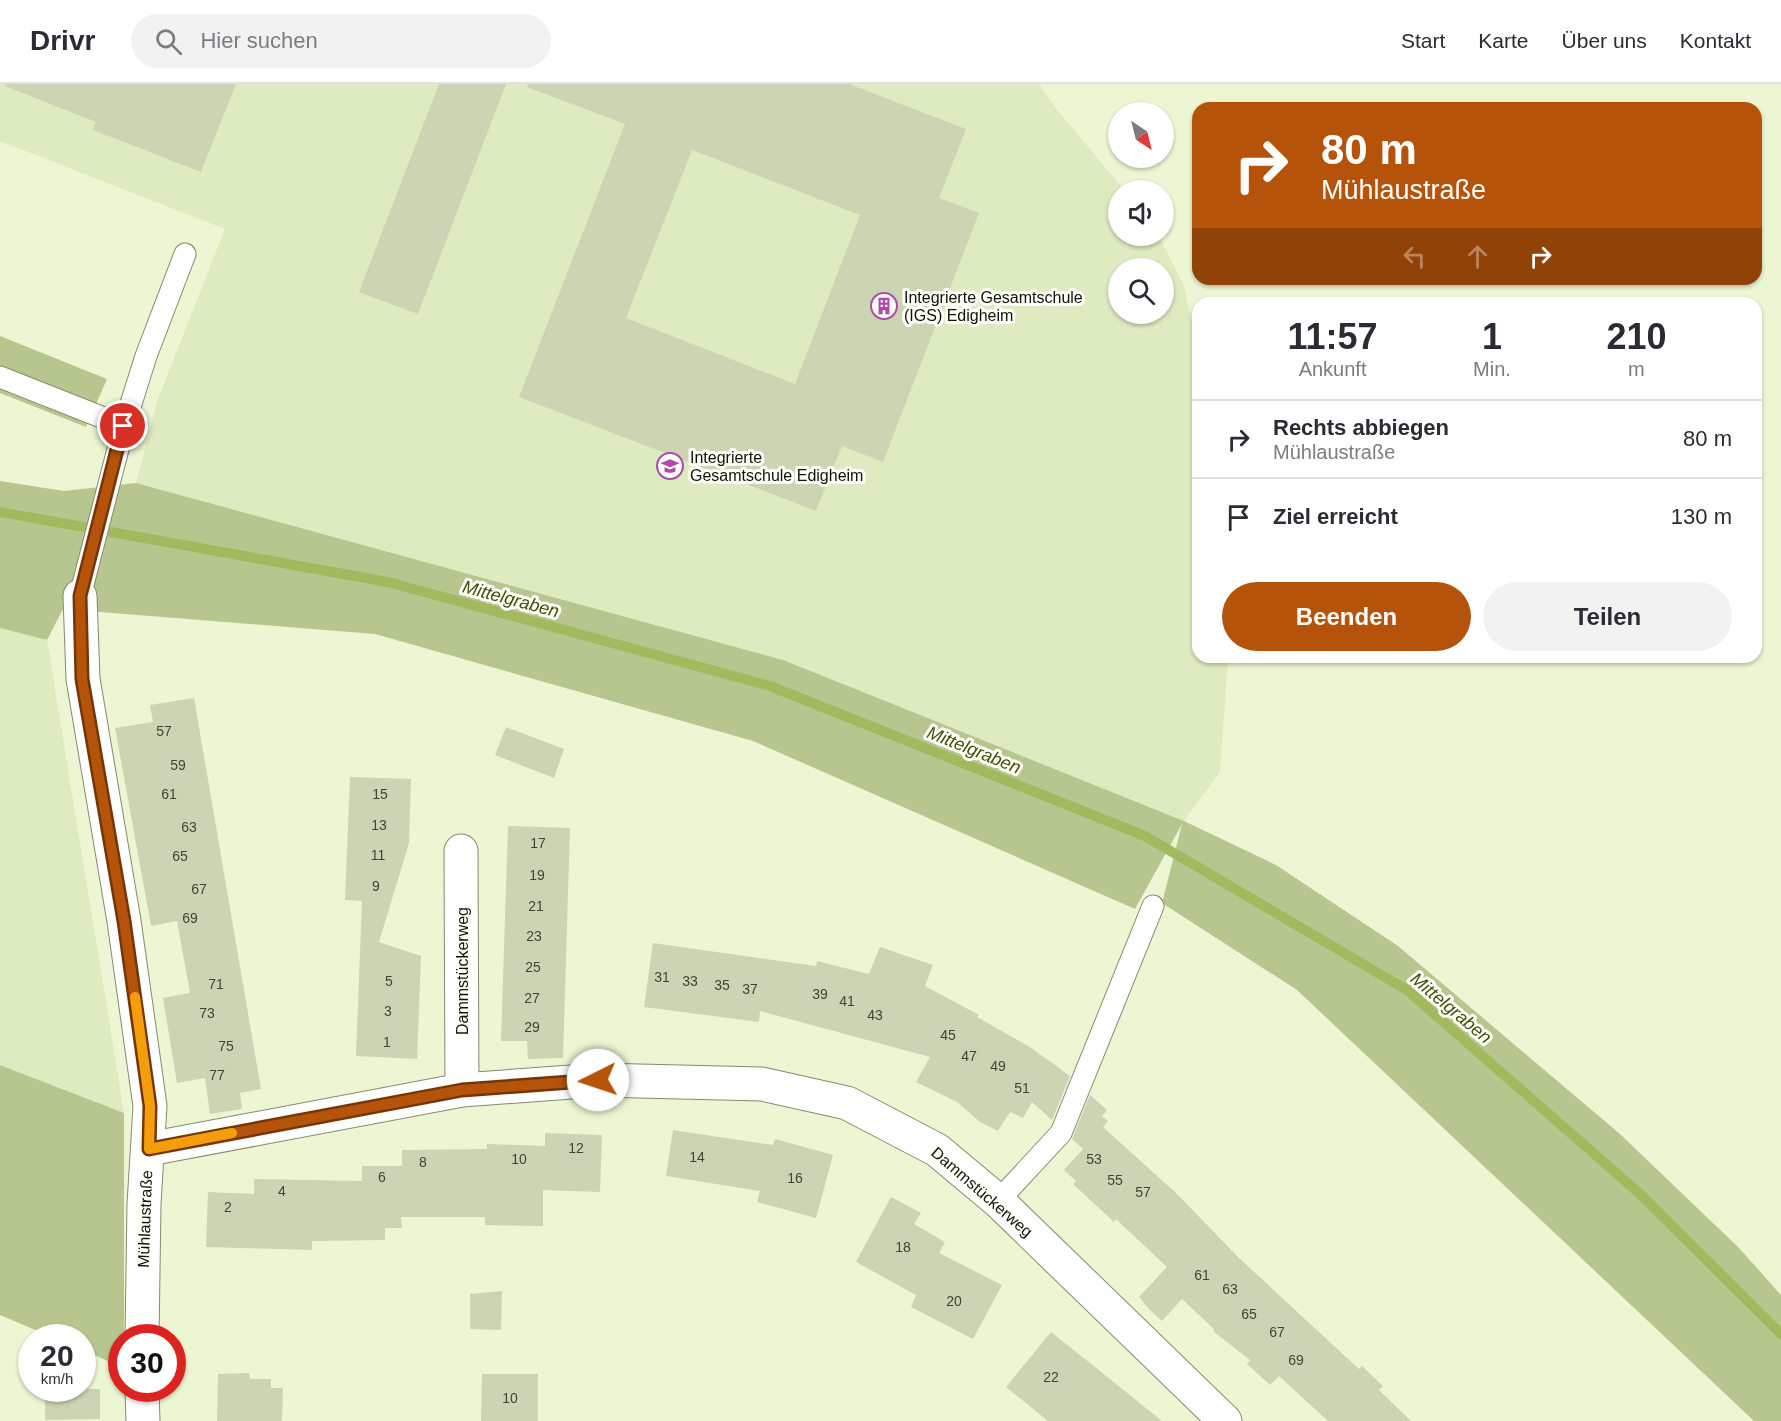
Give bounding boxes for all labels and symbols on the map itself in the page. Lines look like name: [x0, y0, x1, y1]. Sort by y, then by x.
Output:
north arrow: [1108, 102, 1174, 168]
place label: Integrierte Gesamtschule (IGS) Edigheim: [904, 289, 1083, 324]
building icon: Integrierte Gesamtschule (IGS) Edigheim: [869, 291, 899, 321]
pin: [97, 400, 148, 451]
place label: Integrierte Gesamtschule Edigheim: [690, 449, 863, 484]
school or university icon: Integrierte Gesamtschule Edigheim: [655, 451, 685, 481]
water label: Mittelgraben: [461, 577, 561, 621]
water label: Mittelgraben: [924, 722, 1024, 778]
house number: 57: [156, 723, 172, 739]
house number: 59: [170, 757, 186, 773]
house number: 61: [161, 786, 177, 802]
house number: 15: [372, 786, 388, 802]
house number: 13: [371, 817, 387, 833]
house number: 63: [181, 819, 197, 835]
house number: 17: [530, 835, 546, 851]
house number: 11: [371, 847, 385, 863]
house number: 65: [172, 848, 188, 864]
house number: 19: [529, 867, 545, 883]
house number: 9: [372, 878, 380, 894]
house number: 67: [191, 881, 207, 897]
house number: 21: [528, 898, 544, 914]
street label: Dammstückerweg: [454, 907, 471, 1035]
house number: 69: [182, 910, 198, 926]
house number: 23: [526, 928, 542, 944]
house number: 25: [525, 959, 541, 975]
house number: 31: [654, 969, 670, 985]
water label: Mittelgraben: [1407, 969, 1495, 1047]
house number: 5: [385, 973, 393, 989]
house number: 33: [682, 973, 698, 989]
house number: 71: [208, 976, 224, 992]
house number: 35: [714, 977, 730, 993]
house number: 37: [742, 981, 758, 997]
house number: 39: [812, 986, 828, 1002]
house number: 27: [524, 990, 540, 1006]
house number: 41: [839, 993, 855, 1009]
house number: 3: [384, 1003, 392, 1019]
house number: 73: [199, 1005, 215, 1021]
house number: 43: [867, 1007, 883, 1023]
house number: 29: [524, 1019, 540, 1035]
house number: 45: [940, 1027, 956, 1043]
house number: 1: [383, 1034, 391, 1050]
house number: 75: [218, 1038, 234, 1054]
position arrow: [566, 1048, 630, 1112]
house number: 47: [961, 1048, 977, 1064]
house number: 49: [990, 1058, 1006, 1074]
house number: 77: [209, 1067, 225, 1083]
house number: 51: [1014, 1080, 1030, 1096]
house number: 12: [568, 1140, 584, 1156]
street label: Dammstückerweg: [928, 1144, 1036, 1240]
house number: 14: [689, 1149, 705, 1165]
house number: 10: [511, 1151, 527, 1167]
house number: 53: [1086, 1151, 1102, 1167]
house number: 8: [419, 1154, 427, 1170]
house number: 6: [378, 1169, 386, 1185]
street label: Mühlaustraße: [135, 1170, 155, 1268]
house number: 16: [787, 1170, 803, 1186]
house number: 55: [1107, 1172, 1123, 1188]
house number: 4: [278, 1183, 286, 1199]
house number: 57: [1135, 1184, 1151, 1200]
house number: 2: [224, 1199, 232, 1215]
house number: 18: [895, 1239, 911, 1255]
house number: 61: [1194, 1267, 1210, 1283]
house number: 63: [1222, 1281, 1238, 1297]
house number: 20: [946, 1293, 962, 1309]
house number: 65: [1241, 1306, 1257, 1322]
speed limit sign: 30: [108, 1324, 186, 1402]
house number: 67: [1269, 1324, 1285, 1340]
house number: 69: [1288, 1352, 1304, 1368]
house number: 22: [1043, 1369, 1059, 1385]
house number: 10: [502, 1390, 518, 1406]

